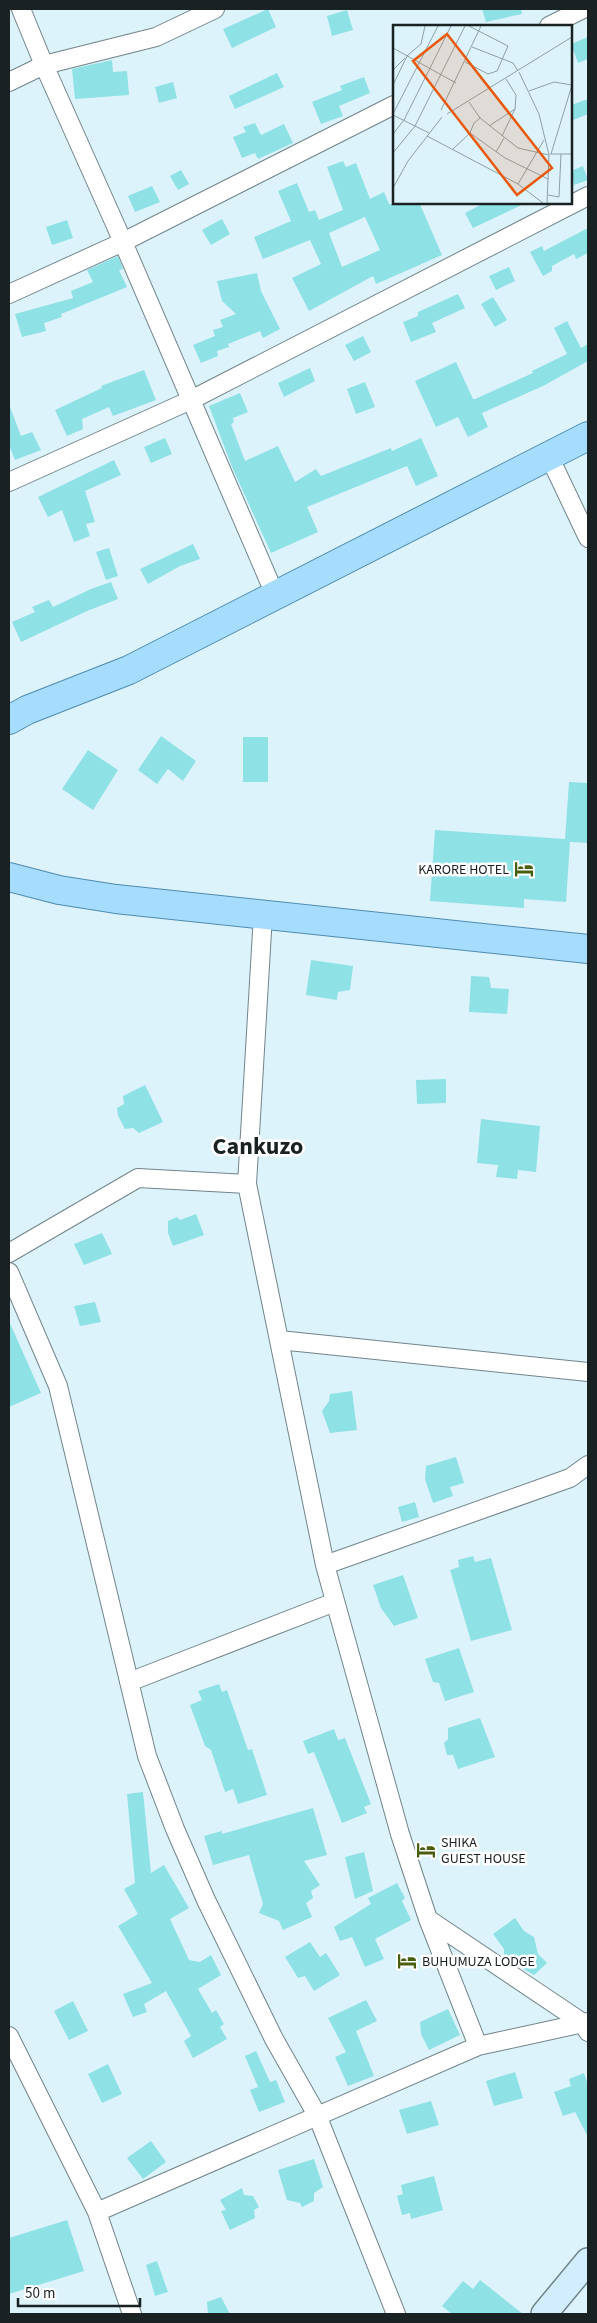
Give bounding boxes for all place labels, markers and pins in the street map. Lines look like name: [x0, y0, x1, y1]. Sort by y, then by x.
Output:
hotel icon: KARORE HOTEL: [513, 858, 535, 880]
place label: KARORE HOTEL: [418, 860, 509, 880]
place label: SHIKA GUEST HOUSE: [441, 1833, 526, 1869]
hotel icon: SHIKA GUEST HOUSE: [415, 1839, 437, 1861]
hotel icon: BUHUMUZA LODGE: [396, 1950, 418, 1972]
place label: BUHUMUZA LODGE: [422, 1952, 535, 1972]

